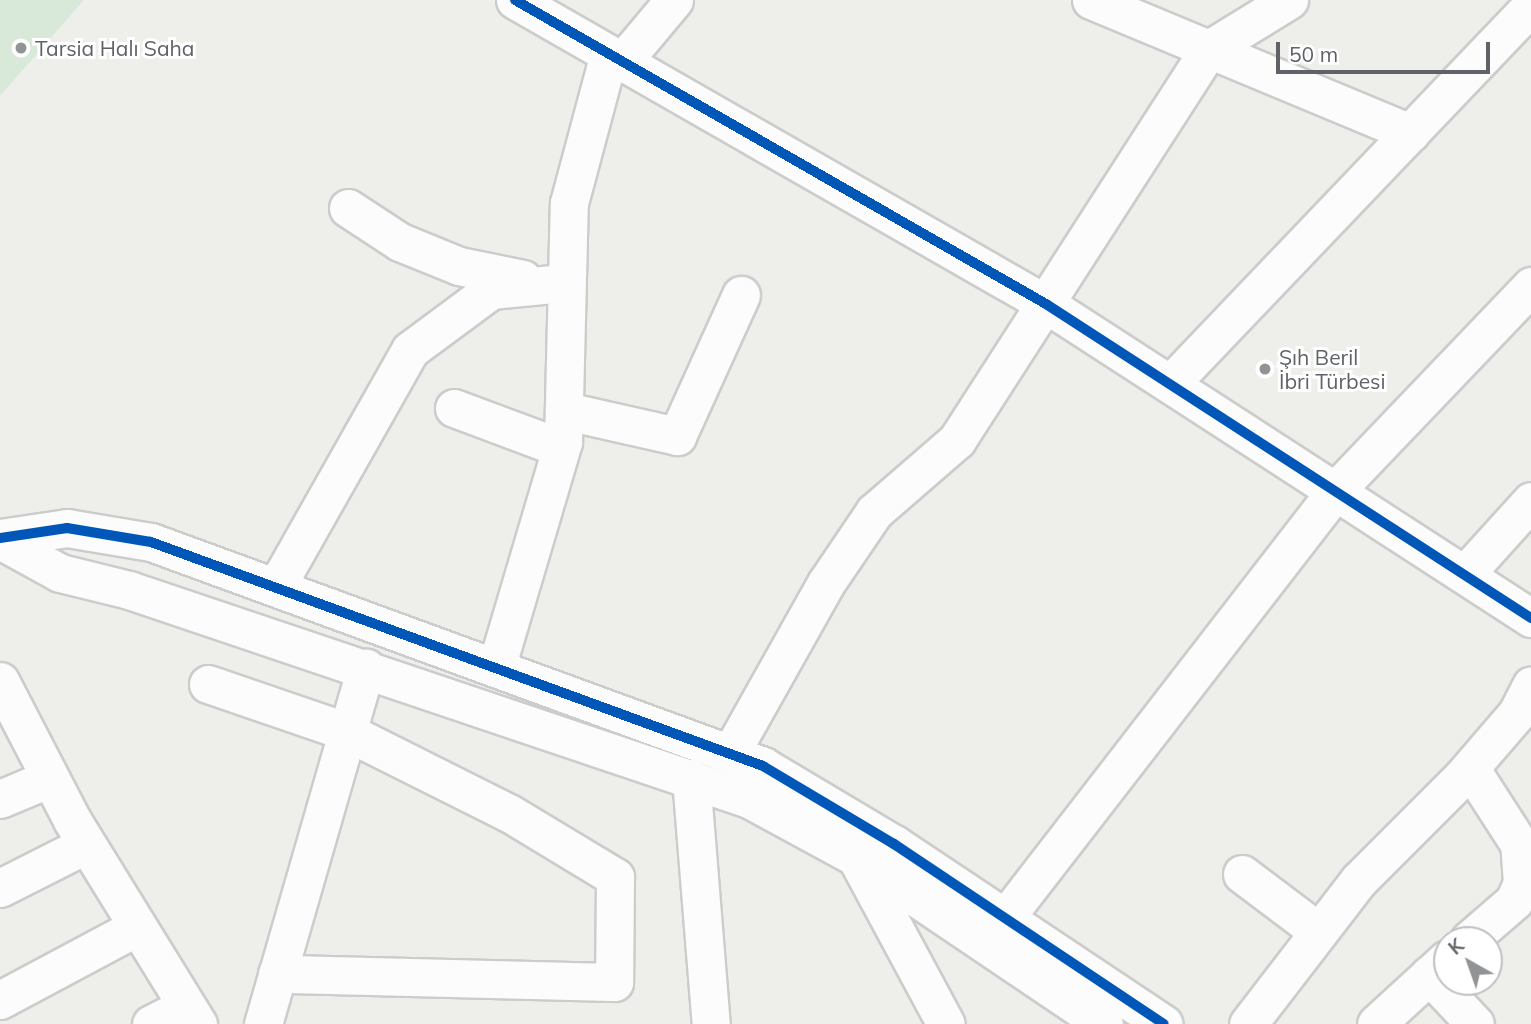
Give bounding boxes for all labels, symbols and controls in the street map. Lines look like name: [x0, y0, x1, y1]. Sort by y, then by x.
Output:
scale bar: [1279, 28, 1492, 72]
place label: Tarsia Halı Saha: [35, 35, 194, 61]
marker: Tarsia Halı Saha: [13, 40, 29, 56]
text: 50 m: [1289, 41, 1338, 67]
place label: Şıh Beril İbri Türbesi: [1279, 344, 1385, 394]
marker: Şıh Beril İbri Türbesi: [1257, 361, 1273, 377]
north arrow: [1433, 926, 1503, 996]
text: K: [1443, 933, 1468, 960]

